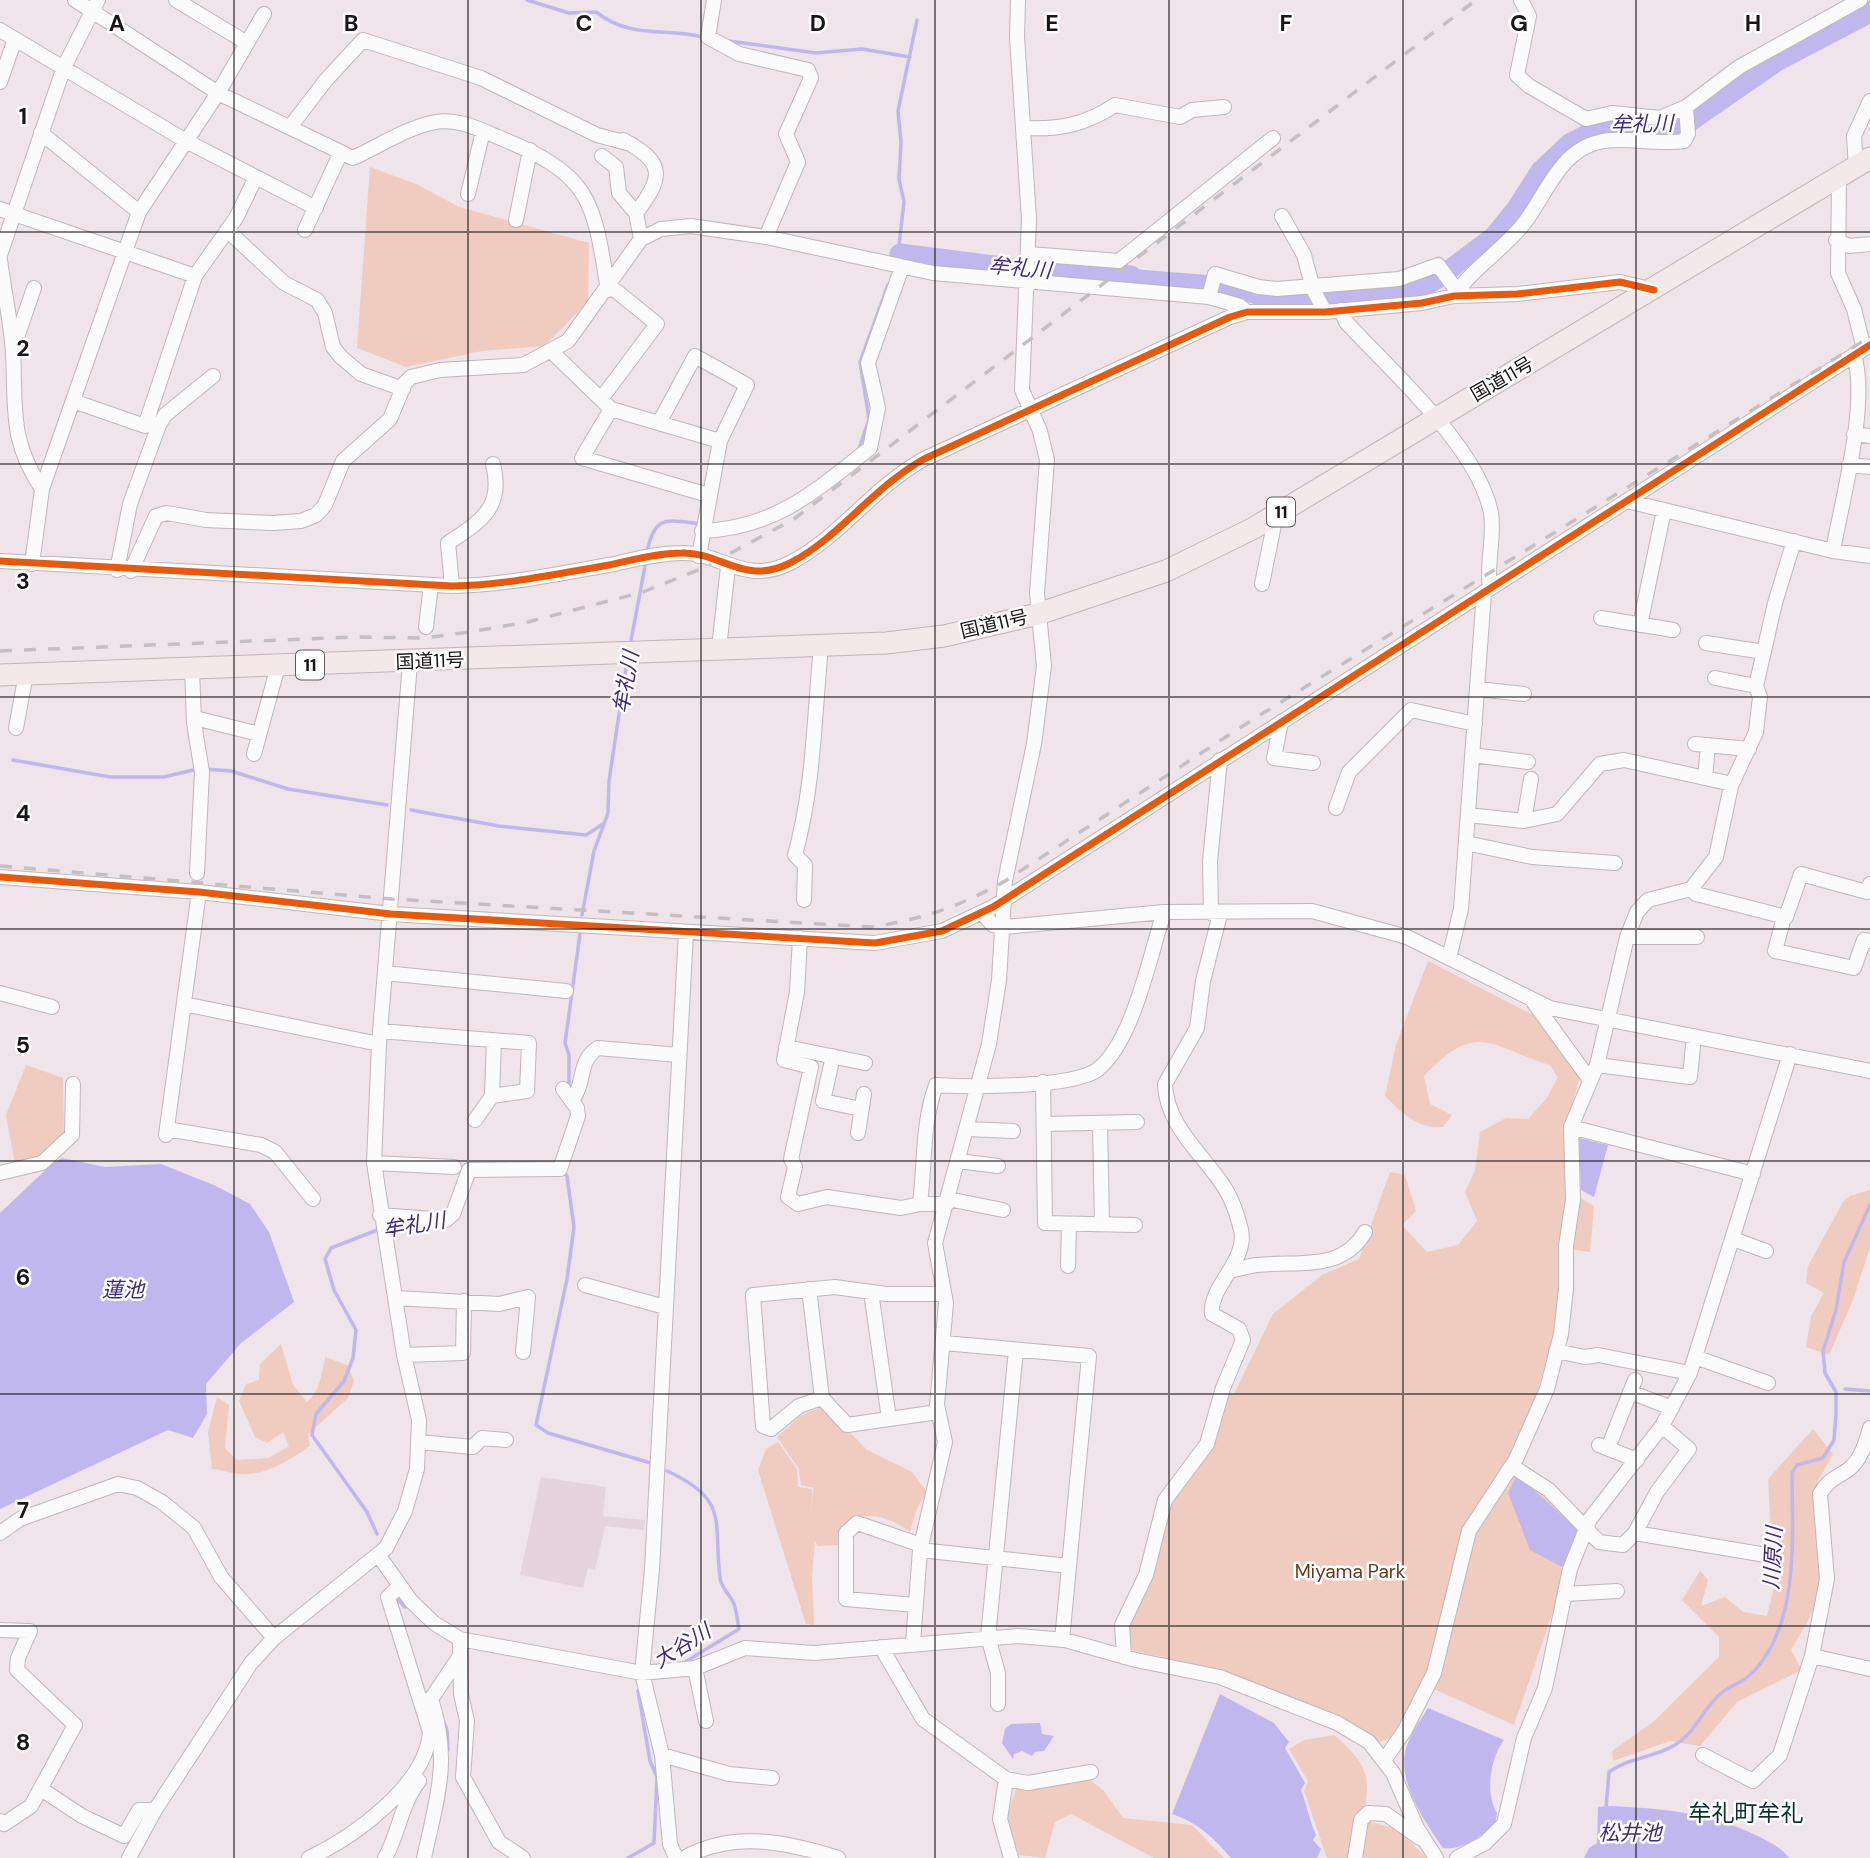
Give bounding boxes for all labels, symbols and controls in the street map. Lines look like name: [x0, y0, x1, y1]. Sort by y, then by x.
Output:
text: A: [109, 8, 125, 38]
text: B: [344, 8, 358, 38]
text: C: [576, 8, 592, 38]
text: D: [810, 8, 826, 38]
text: E: [1045, 8, 1059, 38]
text: F: [1280, 8, 1293, 38]
text: G: [1510, 8, 1528, 38]
text: H: [1745, 8, 1761, 38]
text: 1: [19, 101, 27, 131]
water label: 牟礼川: [1610, 109, 1676, 139]
water label: 牟礼川: [987, 251, 1055, 285]
text: 2: [16, 333, 30, 363]
street label: 国道11号: [1466, 351, 1538, 407]
road number: 11: [1267, 498, 1295, 526]
text: 3: [16, 566, 30, 596]
street label: 国道11号: [958, 604, 1030, 644]
street label: 国道11号: [395, 647, 465, 675]
water label: 牟礼川: [607, 647, 646, 715]
road number: 11: [296, 650, 324, 680]
text: 4: [16, 798, 31, 828]
text: 5: [16, 1030, 30, 1060]
water label: 牟礼川: [381, 1206, 449, 1244]
text: 6: [16, 1262, 30, 1292]
water label: 蓮池: [102, 1276, 146, 1304]
text: 7: [17, 1495, 29, 1525]
water label: 川原川: [1757, 1524, 1789, 1590]
park label: Miyama Park: [1295, 1559, 1406, 1584]
water label: 大谷川: [648, 1616, 718, 1675]
text: 8: [16, 1727, 30, 1757]
district label: 牟礼町牟礼: [1689, 1798, 1804, 1828]
water label: 松井池: [1599, 1819, 1663, 1847]

